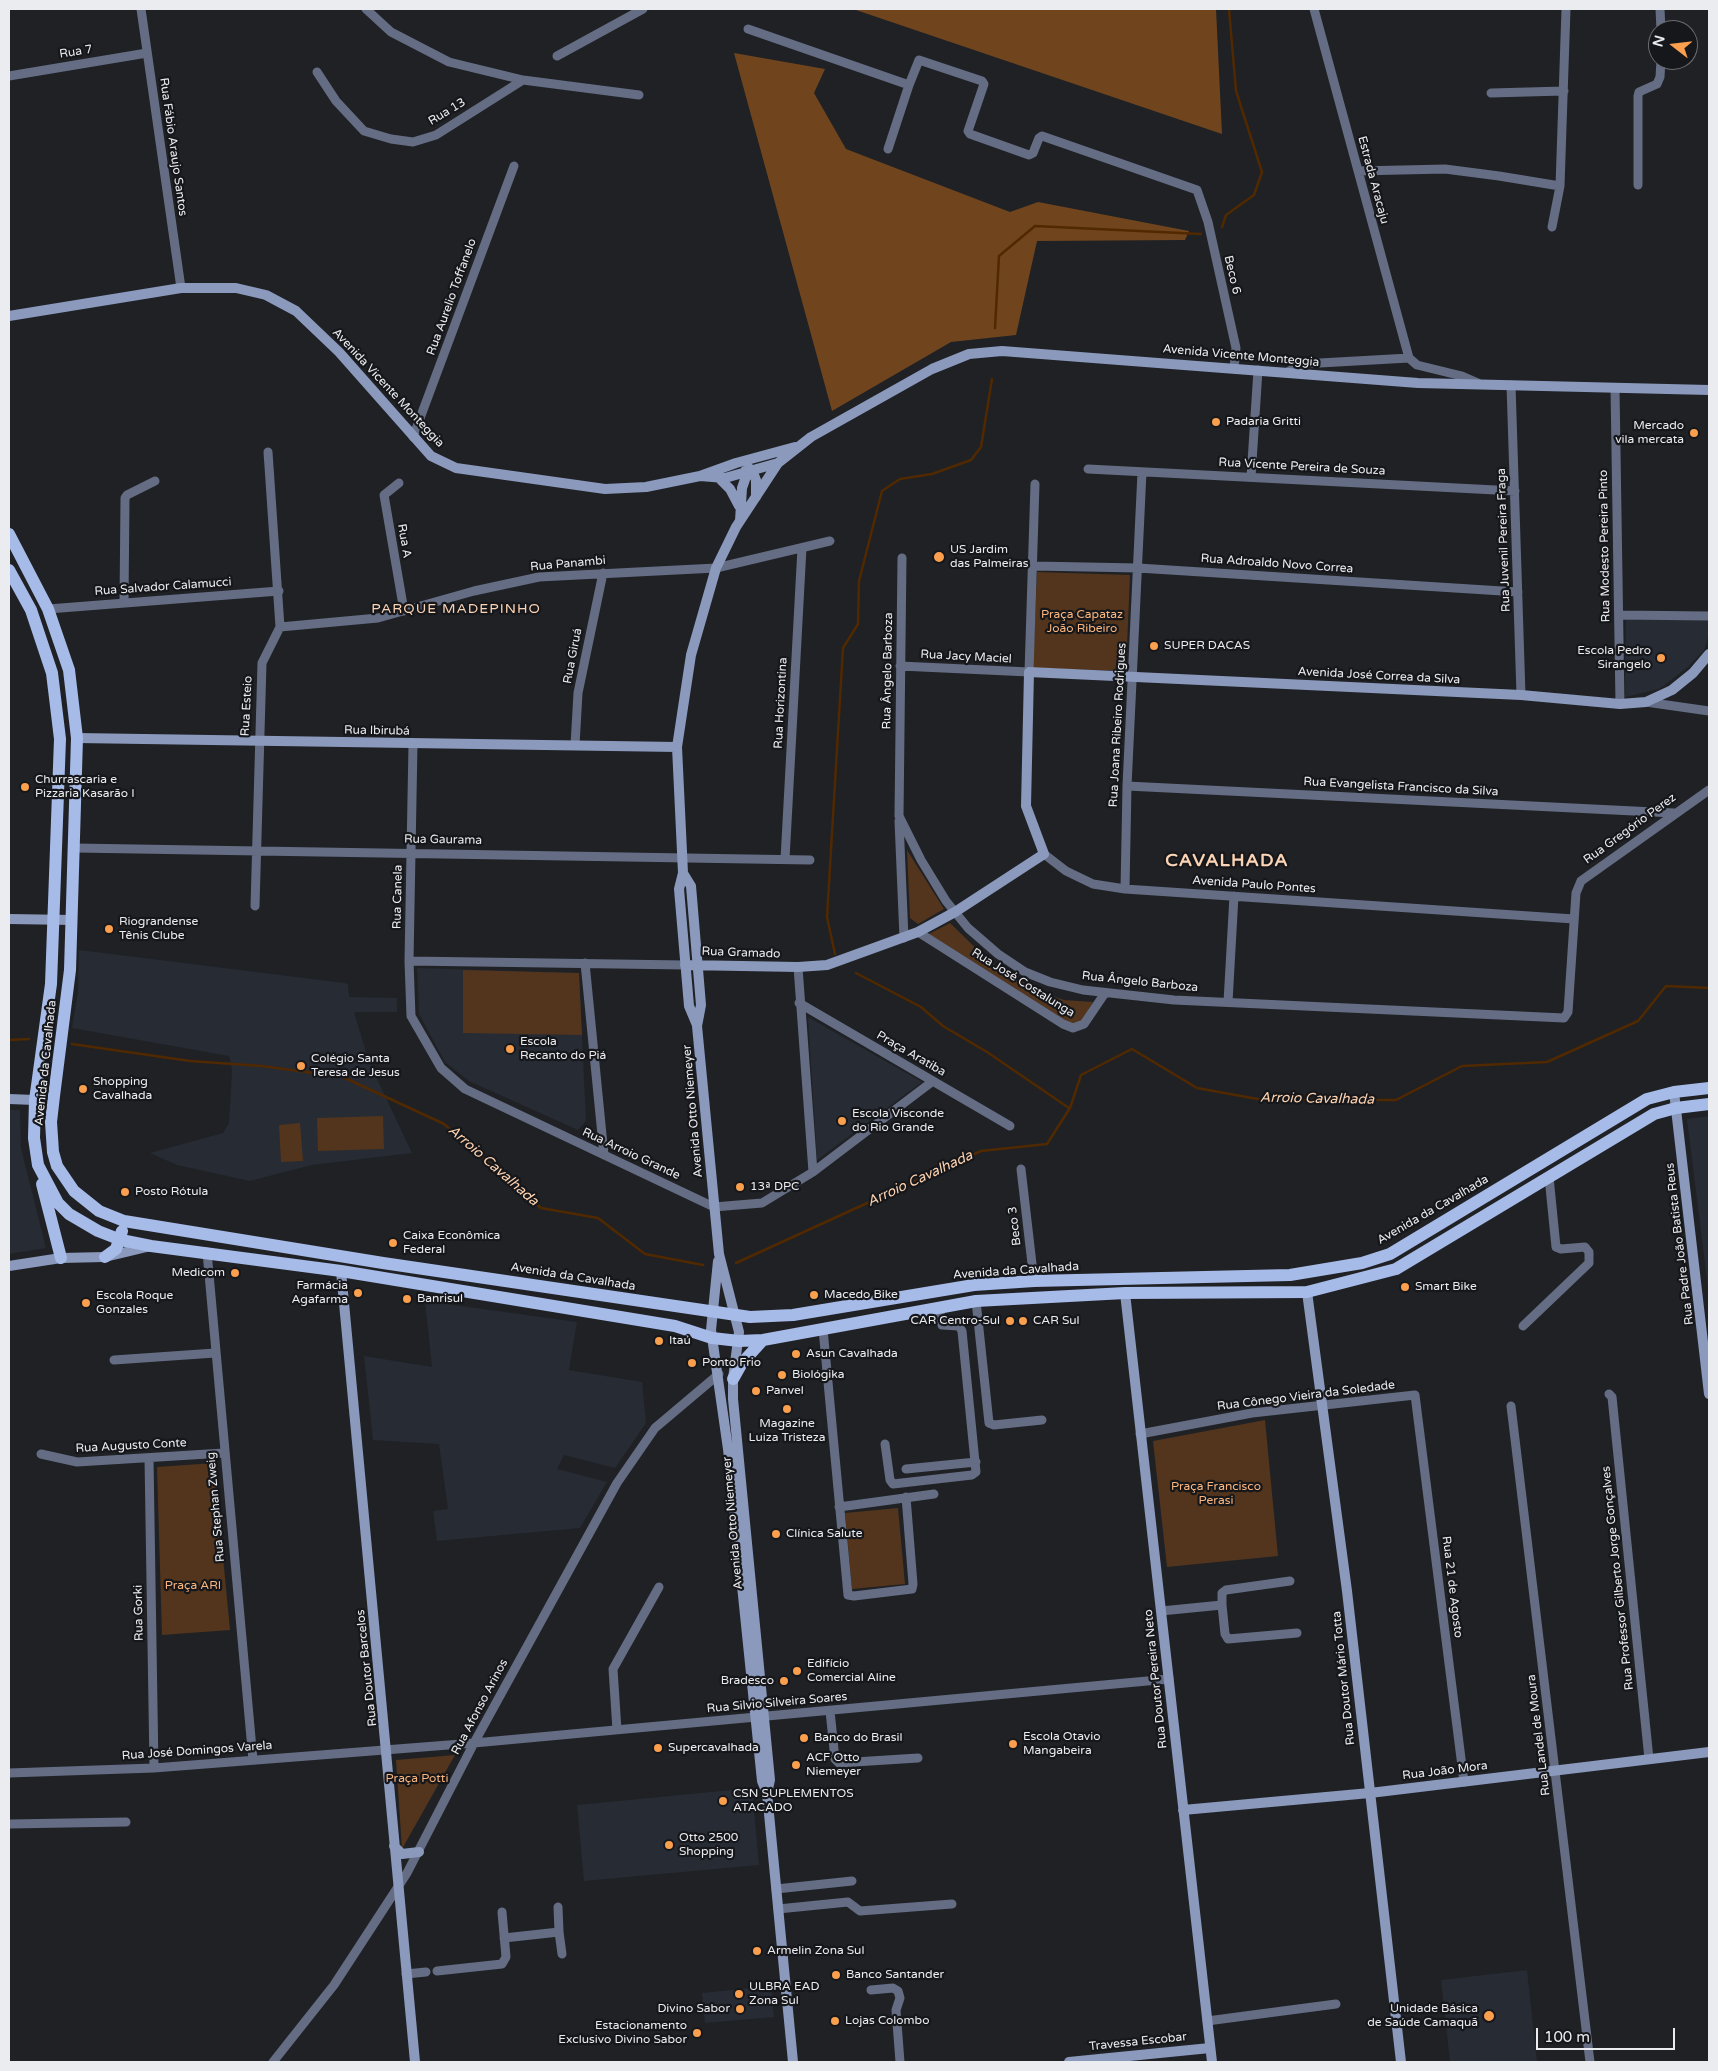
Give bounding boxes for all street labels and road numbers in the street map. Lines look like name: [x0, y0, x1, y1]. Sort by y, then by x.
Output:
street label: Rua 7: [58, 42, 94, 62]
street label: Rua Fábio Araujo Santos: [156, 77, 190, 217]
street label: Rua 13: [426, 95, 468, 129]
street label: Estrada Aracaju: [1354, 134, 1392, 226]
street label: Rua Aurelio Toffanelo: [424, 237, 480, 357]
street label: Beco 6: [1221, 254, 1243, 296]
street label: Avenida Vicente Monteggia: [329, 326, 447, 450]
street label: Avenida Vicente Monteggia: [1162, 342, 1320, 370]
street label: Rua Vicente Pereira de Souza: [1218, 455, 1386, 479]
street label: Rua Juvenil Pereira Fraga: [1494, 468, 1514, 612]
street label: Rua Modesto Pereira Pinto: [1596, 470, 1614, 622]
street label: Rua A: [394, 523, 414, 559]
street label: Rua Adroaldo Novo Correa: [1200, 551, 1354, 577]
street label: Rua Panambi: [530, 554, 606, 574]
street label: Rua Salvador Calamucci: [94, 575, 232, 599]
street label: Rua Ângelo Barboza: [880, 612, 896, 730]
street label: Rua Giruá: [561, 627, 585, 685]
street label: Rua Joana Ribeiro Rodrigues: [1107, 642, 1129, 808]
street label: Rua Jacy Maciel: [920, 647, 1012, 667]
street label: Rua Horizontina: [771, 657, 791, 749]
street label: Avenida José Correa da Silva: [1297, 665, 1461, 687]
street label: Rua Esteio: [238, 675, 256, 737]
street label: Rua Ibirubá: [344, 723, 410, 739]
street label: Rua Evangelista Francisco da Silva: [1303, 775, 1499, 799]
street label: Rua Gregório Perez: [1581, 791, 1679, 867]
street label: Rua Gaurama: [404, 832, 482, 848]
street label: Rua Canela: [390, 865, 406, 929]
street label: Avenida Paulo Pontes: [1192, 873, 1316, 897]
street label: Rua Gramado: [701, 944, 781, 962]
street label: Rua José Costalunga: [969, 945, 1077, 1021]
street label: Rua Ângelo Barboza: [1081, 969, 1199, 995]
street label: Avenida da Cavalhada: [32, 1000, 60, 1126]
street label: Praça Aratiba: [874, 1028, 948, 1080]
street label: Avenida Otto Niemeyer: [680, 1044, 706, 1178]
street label: Rua Arroio Grande: [580, 1125, 682, 1183]
street label: Rua Padre João Batista Reus: [1663, 1162, 1697, 1326]
street label: Avenida da Cavalhada: [1375, 1172, 1491, 1248]
street label: Beco 3: [1005, 1206, 1025, 1246]
street label: Avenida da Cavalhada: [953, 1259, 1079, 1283]
street label: Avenida da Cavalhada: [510, 1260, 636, 1294]
street label: Rua Cônego Vieira da Soledade: [1216, 1378, 1396, 1414]
street label: Rua Augusto Conte: [75, 1436, 187, 1456]
street label: Rua Stephan Zweig: [204, 1451, 228, 1563]
street label: Avenida Otto Niemeyer: [720, 1456, 746, 1590]
street label: Rua Professor Gilberto Jorge Gonçalves: [1599, 1465, 1637, 1691]
street label: Rua 21 de Agosto: [1439, 1535, 1465, 1639]
street label: Rua Gorki: [131, 1585, 147, 1641]
street label: Rua Doutor Barcelos: [354, 1609, 380, 1727]
street label: Rua Doutor Pereira Neto: [1142, 1609, 1170, 1749]
street label: Rua Doutor Mário Totta: [1330, 1610, 1358, 1746]
street label: Rua Afonso Arinos: [449, 1657, 511, 1757]
street label: Rua Landel de Moura: [1524, 1674, 1554, 1796]
street label: Rua Silvio Silveira Soares: [706, 1690, 848, 1716]
street label: Rua José Domingos Varela: [121, 1739, 273, 1763]
street label: Rua João Mora: [1402, 1759, 1488, 1783]
street label: Travessa Escobar: [1088, 2030, 1188, 2054]

